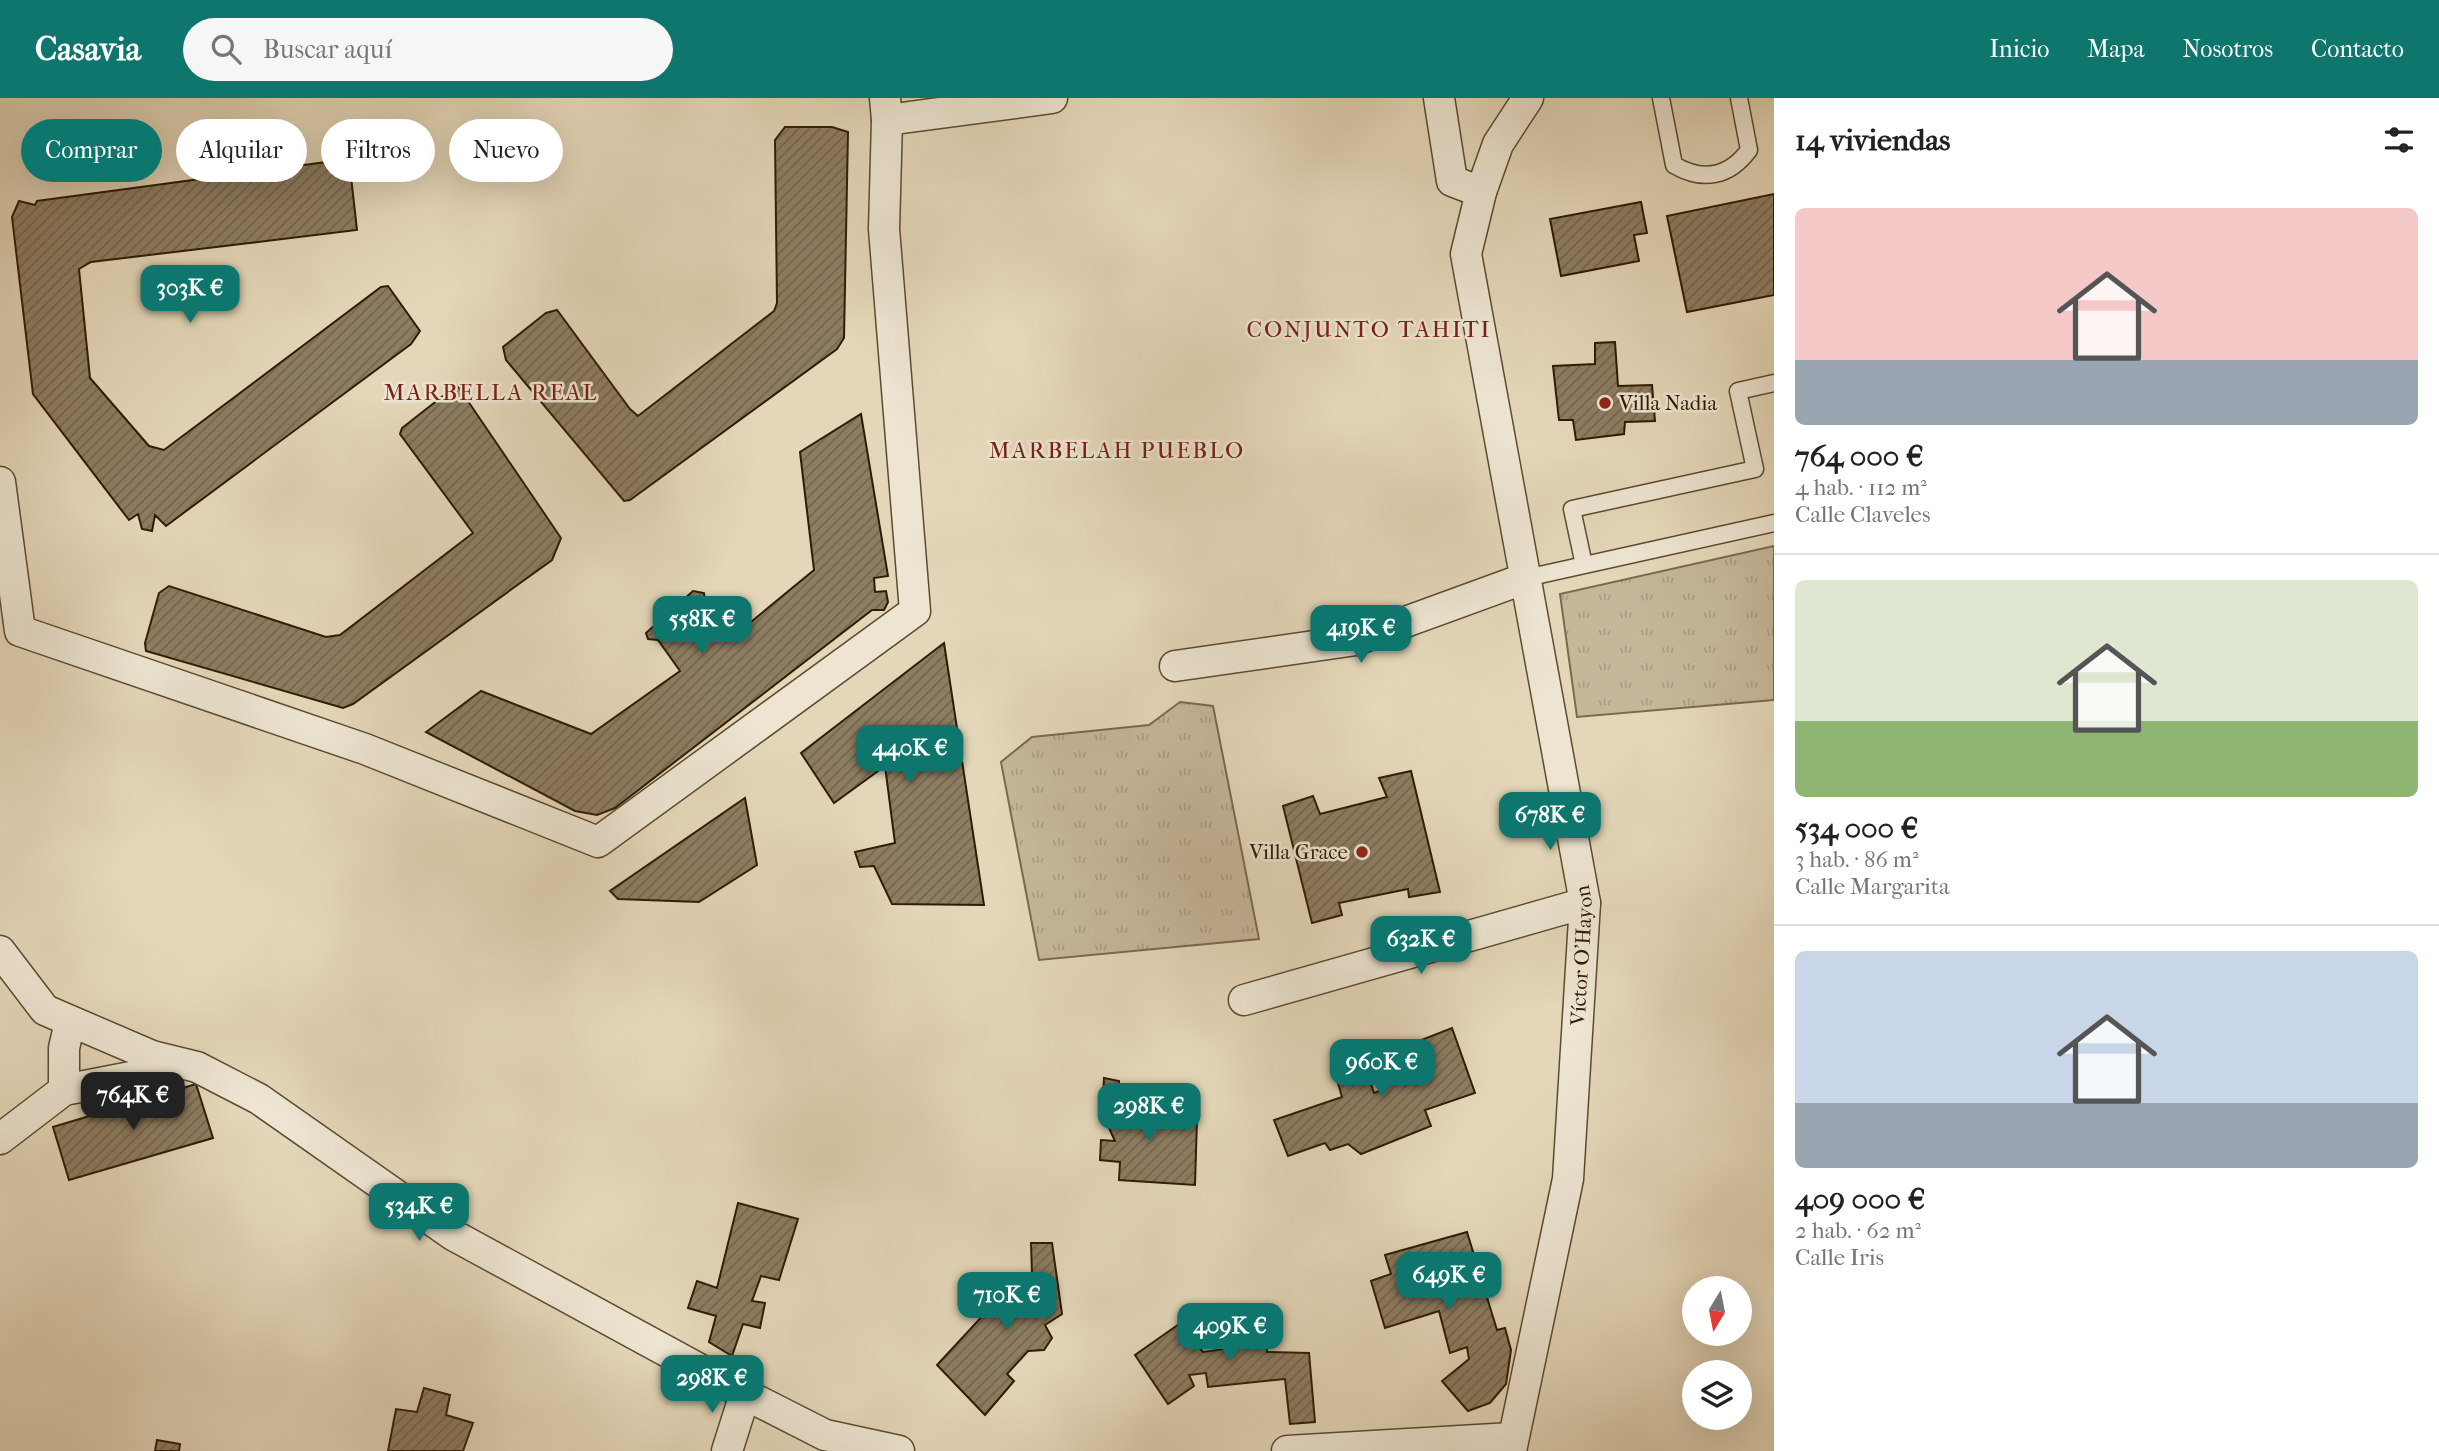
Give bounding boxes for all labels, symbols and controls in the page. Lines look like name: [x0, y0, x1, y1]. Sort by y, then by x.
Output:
search box: [183, 18, 673, 81]
text: Casavia: [35, 30, 141, 69]
icon: search: [207, 30, 245, 68]
text: Buscar aquí: [263, 34, 392, 65]
text: Inicio: [1989, 35, 2049, 63]
text: Mapa: [2087, 35, 2145, 63]
text: Nosotros: [2183, 35, 2273, 63]
text: Contacto: [2311, 35, 2404, 63]
chip: Comprar: [21, 119, 162, 182]
chip: Alquilar: [176, 119, 307, 182]
chip: Filtros: [321, 119, 435, 182]
chip: Nuevo: [449, 119, 563, 182]
icon: filters: [2380, 121, 2418, 159]
text: 14 viviendas: [1795, 123, 1950, 158]
icon: home: [2044, 253, 2170, 379]
pin: 303K €: [133, 266, 247, 325]
text: 303K €: [157, 274, 223, 301]
district label: CONJUNTO TAHITI: [1247, 316, 1492, 343]
district label: MARBELLA REAL: [384, 379, 598, 406]
place label: Villa Nadia: [1618, 391, 1717, 415]
marker: Villa Nadia: [1597, 395, 1613, 411]
district label: MARBELAH PUEBLO: [989, 437, 1245, 464]
text: 764 000 €: [1795, 439, 1924, 474]
text: 4 hab. · 112 m²: [1795, 474, 1927, 501]
text: Calle Claveles: [1795, 501, 1930, 528]
pin: 558K €: [645, 596, 759, 656]
text: 558K €: [669, 605, 735, 632]
pin: 419K €: [1304, 606, 1418, 665]
text: 419K €: [1326, 614, 1396, 641]
icon: home: [2044, 625, 2170, 751]
pin: 440K €: [853, 726, 967, 785]
text: 440K €: [872, 734, 948, 761]
pin: 678K €: [1493, 792, 1607, 852]
text: 678K €: [1515, 801, 1585, 828]
text: 534 000 €: [1795, 811, 1918, 846]
place label: Villa Grace: [1248, 840, 1348, 864]
marker: Villa Grace: [1354, 844, 1370, 860]
text: 3 hab. · 86 m²: [1795, 846, 1918, 873]
text: Calle Margarita: [1795, 873, 1950, 900]
street label: Víctor O'Hayon: [1565, 883, 1598, 1027]
pin: 632K €: [1364, 916, 1478, 976]
text: 632K €: [1386, 925, 1456, 952]
icon: home: [2044, 996, 2170, 1122]
pin: 960K €: [1325, 1040, 1439, 1099]
text: 960K €: [1346, 1048, 1418, 1075]
pin: 764K €: [76, 1072, 190, 1132]
text: 764K €: [97, 1081, 169, 1108]
pin: 298K €: [1092, 1084, 1206, 1143]
text: 298K €: [1114, 1092, 1184, 1119]
text: 409 000 €: [1795, 1182, 1925, 1217]
pin: 534K €: [362, 1184, 476, 1243]
text: 534K €: [385, 1192, 453, 1219]
text: 2 hab. · 62 m²: [1795, 1217, 1921, 1244]
text: Calle Iris: [1795, 1244, 1884, 1271]
pin: 649K €: [1392, 1252, 1506, 1312]
text: 649K €: [1412, 1261, 1486, 1288]
pin: 710K €: [950, 1272, 1064, 1332]
north arrow: [1682, 1276, 1752, 1346]
map controls: [1682, 1276, 1752, 1430]
text: 710K €: [973, 1281, 1041, 1308]
pin: 409K €: [1173, 1304, 1287, 1363]
text: 409K €: [1193, 1312, 1267, 1339]
pin: 298K €: [655, 1356, 769, 1415]
button: layers: [1682, 1360, 1752, 1430]
text: 298K €: [677, 1364, 747, 1391]

